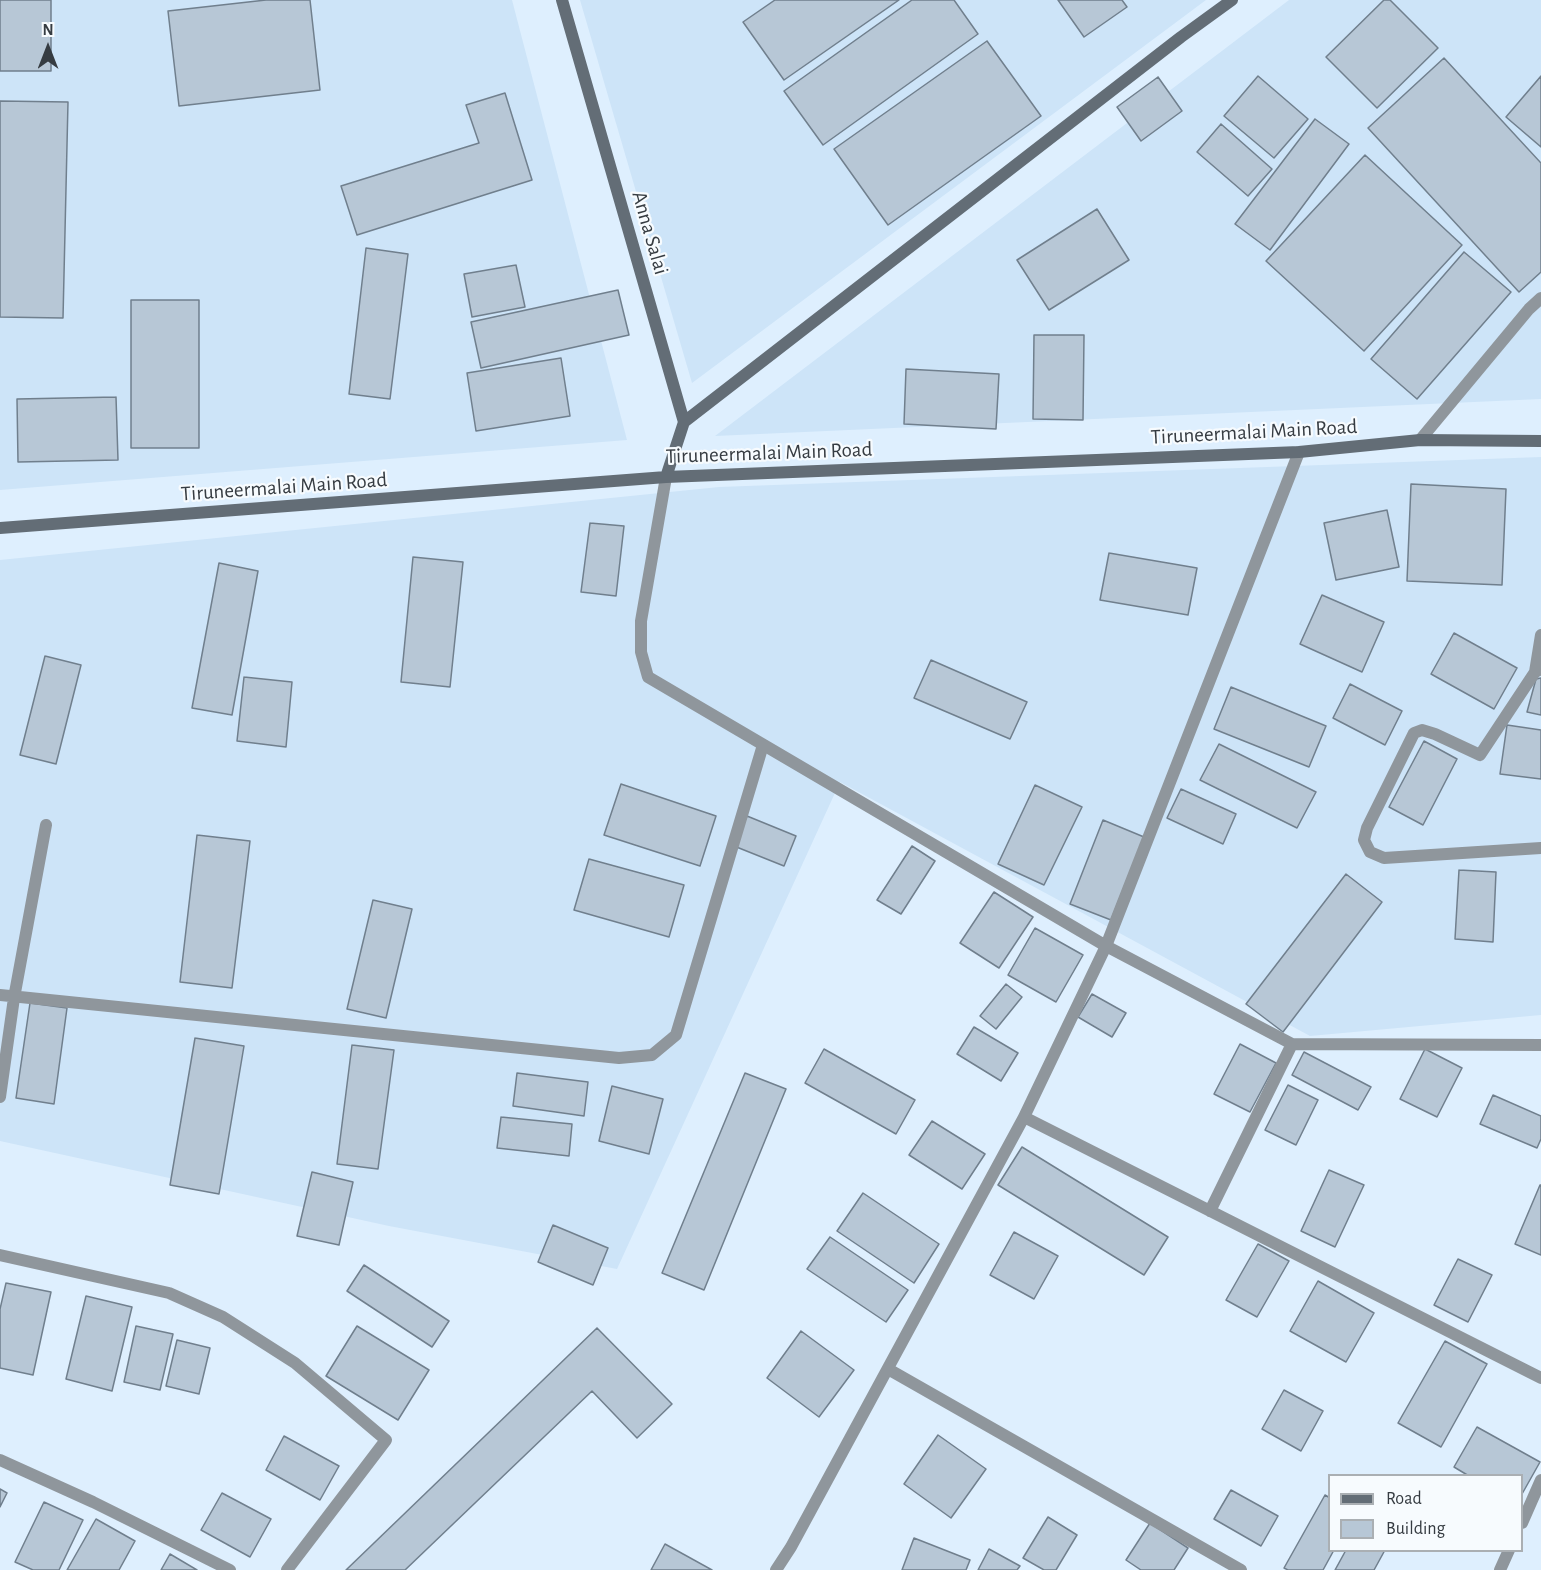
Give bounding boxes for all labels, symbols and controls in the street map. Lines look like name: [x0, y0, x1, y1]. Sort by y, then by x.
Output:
north arrow: [18, 18, 78, 78]
text: N: [42, 22, 54, 38]
street label: Anna Salai: [626, 188, 674, 278]
street label: Tiruneermalai Main Road: [1150, 414, 1358, 450]
street label: Tiruneermalai Main Road: [665, 437, 873, 469]
street label: Tiruneermalai Main Road: [180, 467, 388, 507]
legend: [1328, 1474, 1523, 1552]
text: Road: [1386, 1490, 1422, 1508]
text: Building: [1386, 1520, 1445, 1538]

